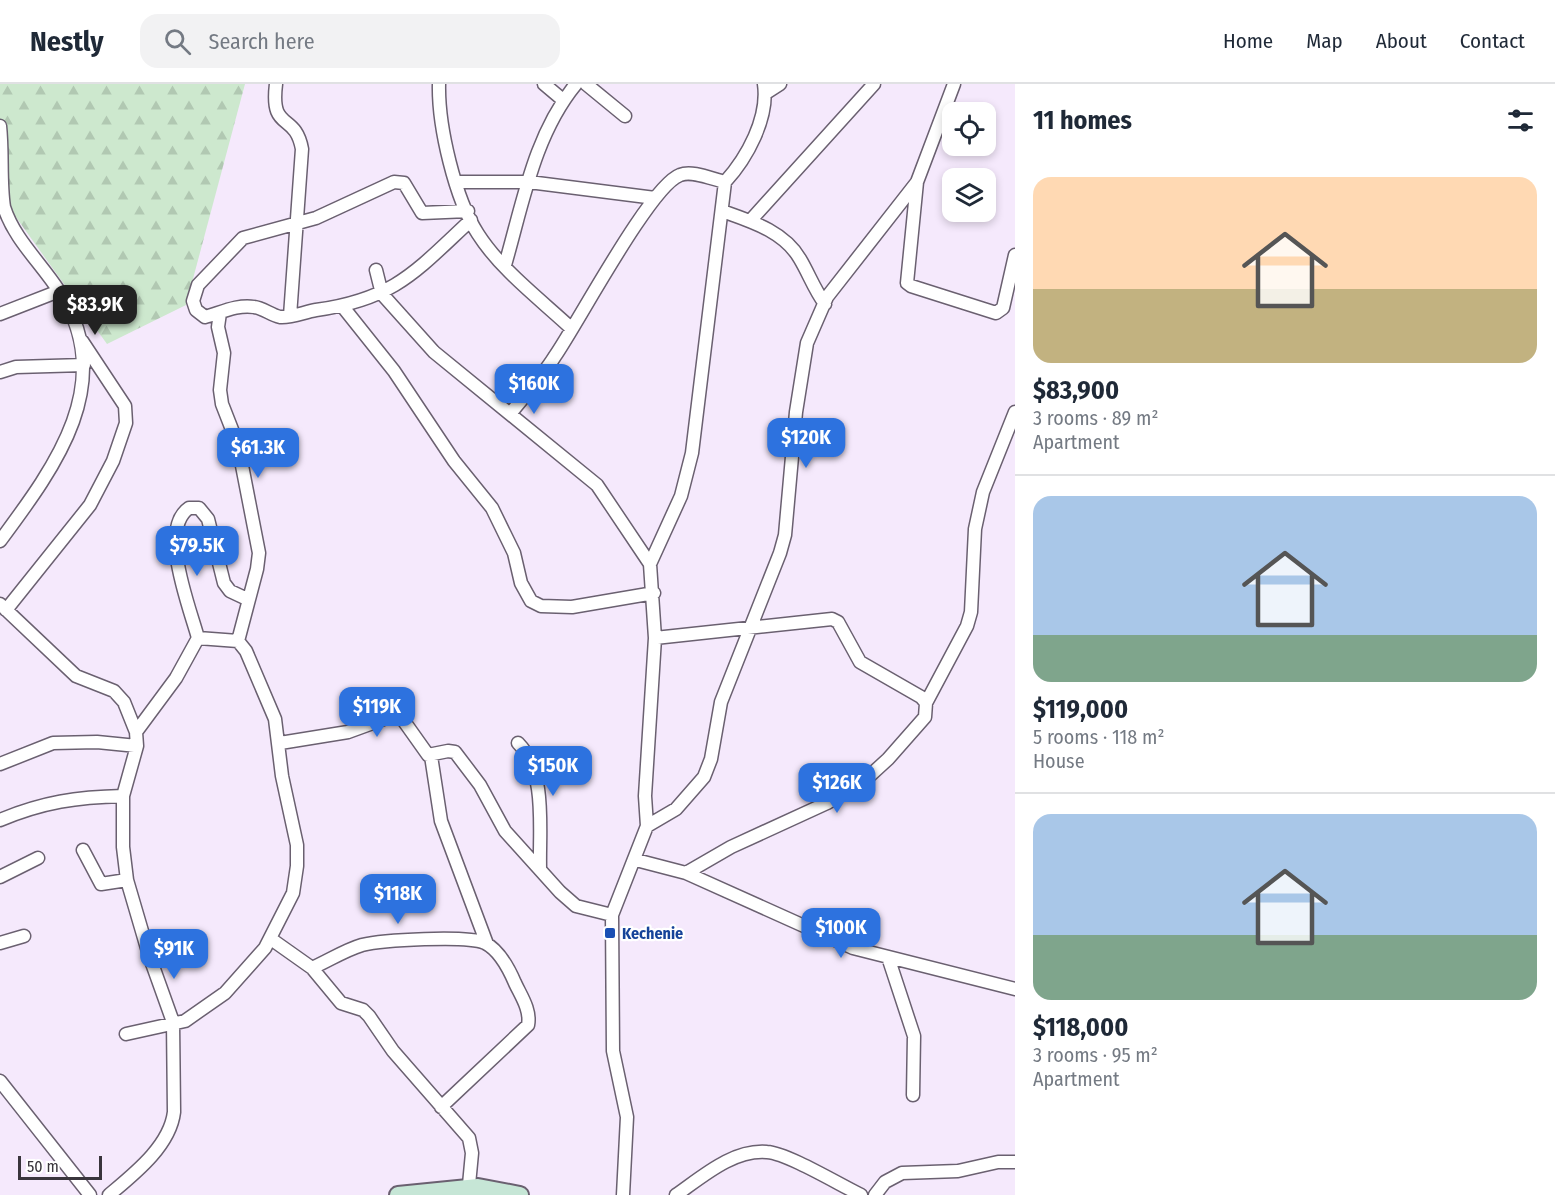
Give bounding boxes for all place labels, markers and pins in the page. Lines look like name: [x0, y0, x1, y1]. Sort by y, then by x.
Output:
pin: $83.9K: [46, 285, 144, 336]
pin: $160K: [492, 364, 576, 415]
pin: $120K: [764, 418, 848, 469]
pin: $61.3K: [209, 428, 307, 479]
pin: $79.5K: [148, 526, 246, 577]
pin: $119K: [335, 687, 419, 738]
pin: $150K: [511, 746, 595, 797]
pin: $126K: [795, 763, 879, 814]
pin: $118K: [356, 874, 440, 925]
pin: $100K: [799, 908, 883, 959]
place label: Kechenie: [622, 924, 683, 943]
marker: Kechenie: [603, 926, 617, 940]
pin: $91K: [138, 929, 210, 980]

